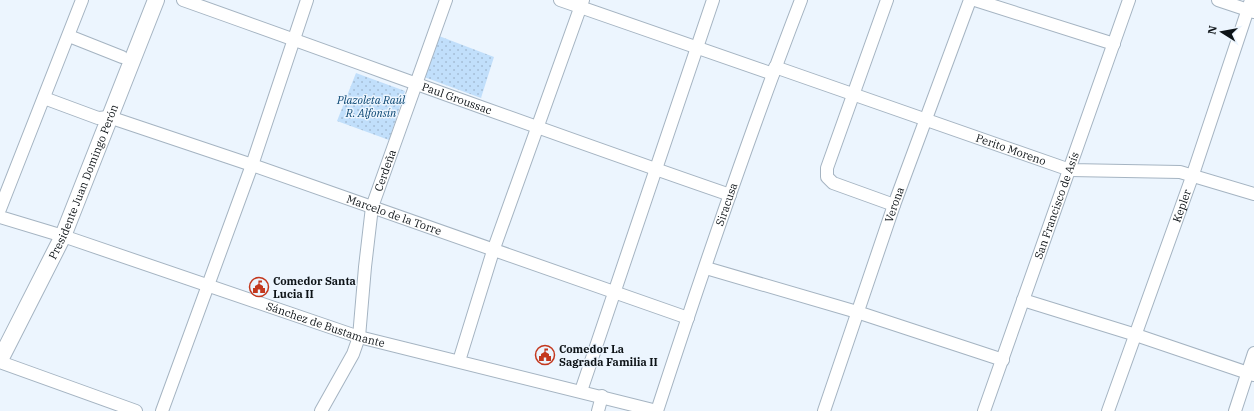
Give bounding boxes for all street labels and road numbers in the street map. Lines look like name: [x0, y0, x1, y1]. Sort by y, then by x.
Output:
street label: Paul Groussac: [420, 79, 494, 118]
street label: Presidente Juan Domingo Perón: [45, 102, 121, 262]
street label: Perito Moreno: [974, 131, 1048, 168]
street label: Cerdeña: [371, 148, 399, 193]
street label: San Francisco de Asís: [1031, 150, 1082, 261]
street label: Siracusa: [712, 181, 740, 228]
street label: Verona: [882, 185, 907, 224]
street label: Kepler: [1169, 187, 1194, 224]
street label: Marcelo de la Torre: [345, 192, 443, 238]
street label: Sánchez de Bustamante: [264, 299, 386, 350]

